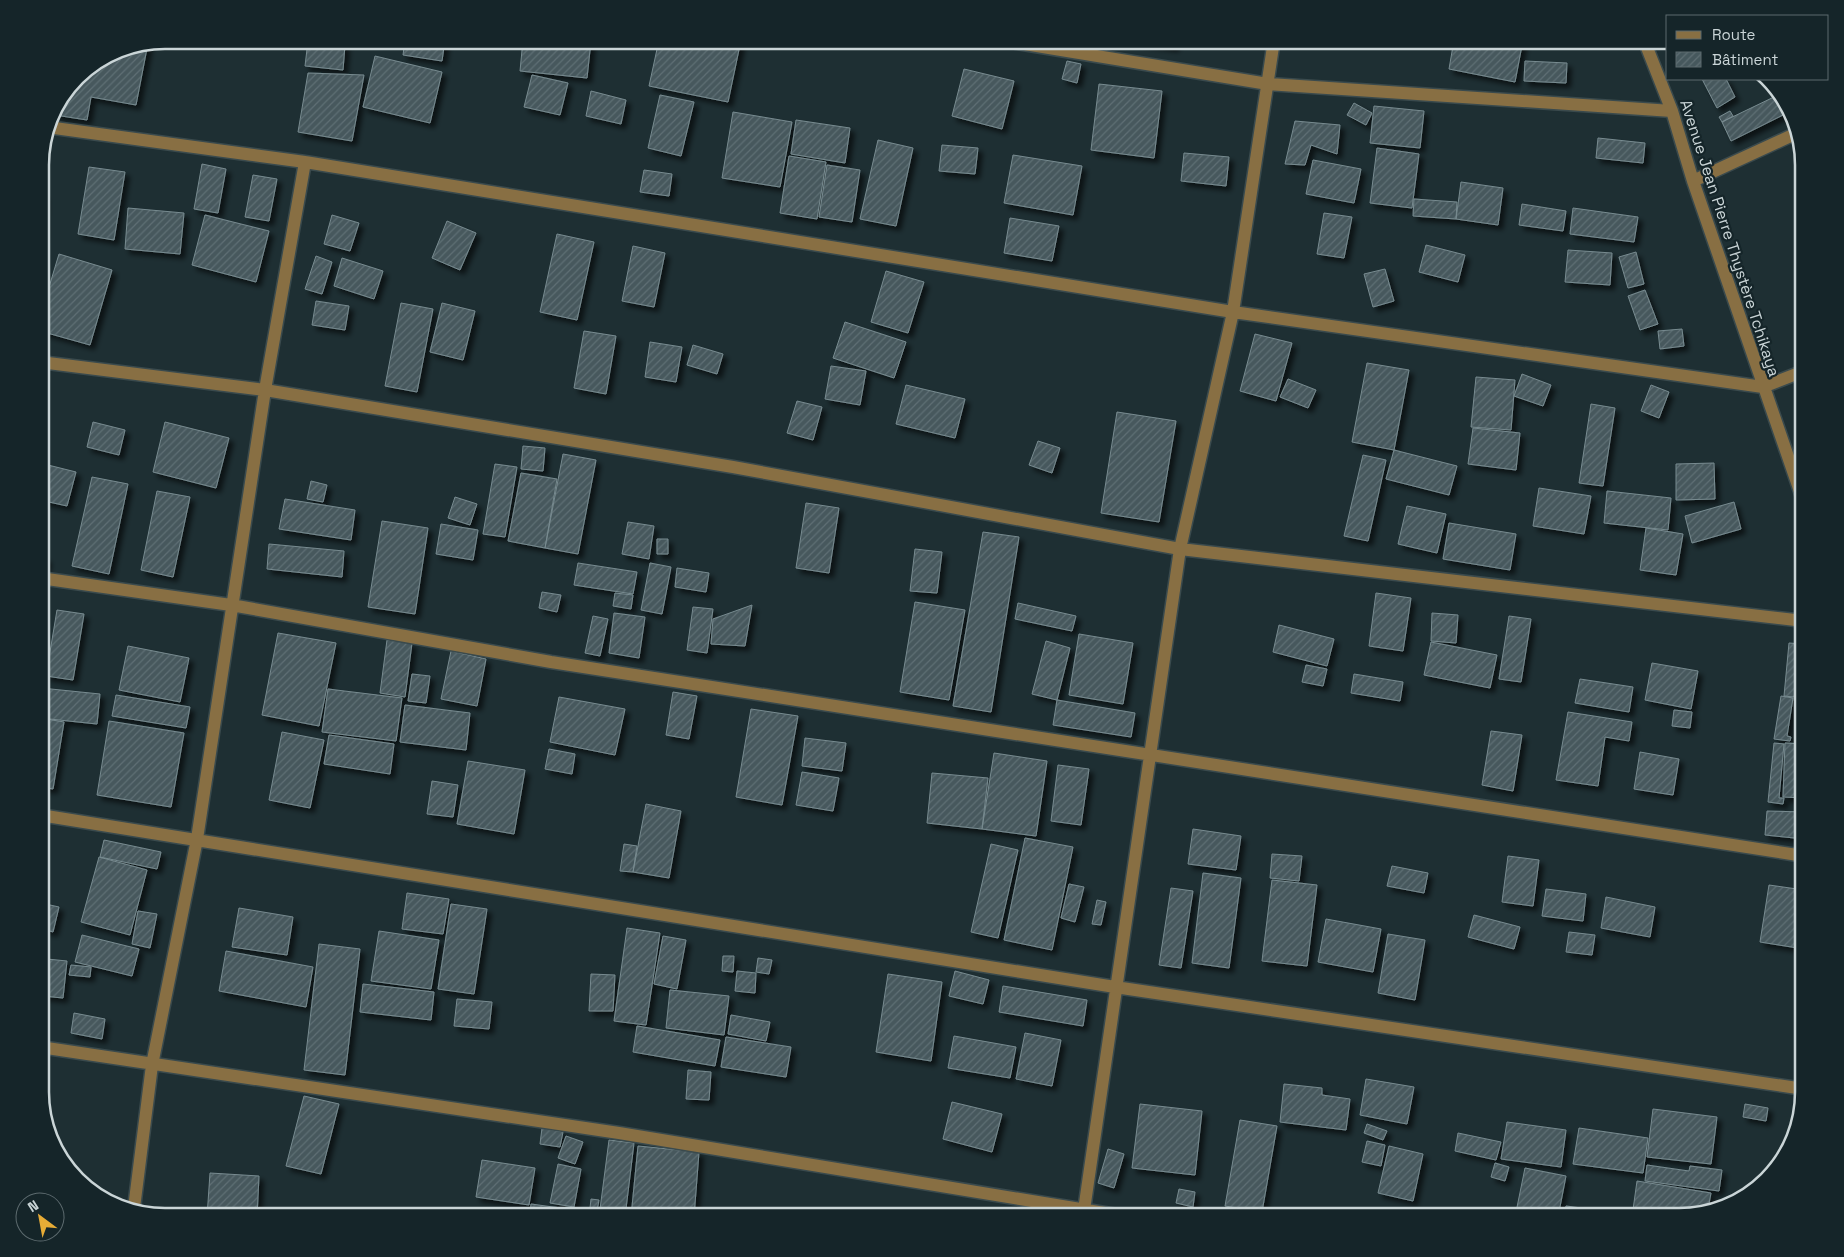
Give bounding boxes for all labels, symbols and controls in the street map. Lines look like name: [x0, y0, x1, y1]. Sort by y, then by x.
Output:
legend: [1666, 15, 1829, 80]
text: Route: [1712, 25, 1756, 44]
text: Bâtiment: [1712, 50, 1778, 69]
street label: Avenue Jean Pierre Thystère Tchikaya: [1675, 97, 1785, 379]
north arrow: [15, 1192, 65, 1242]
text: N: [24, 1196, 42, 1216]

